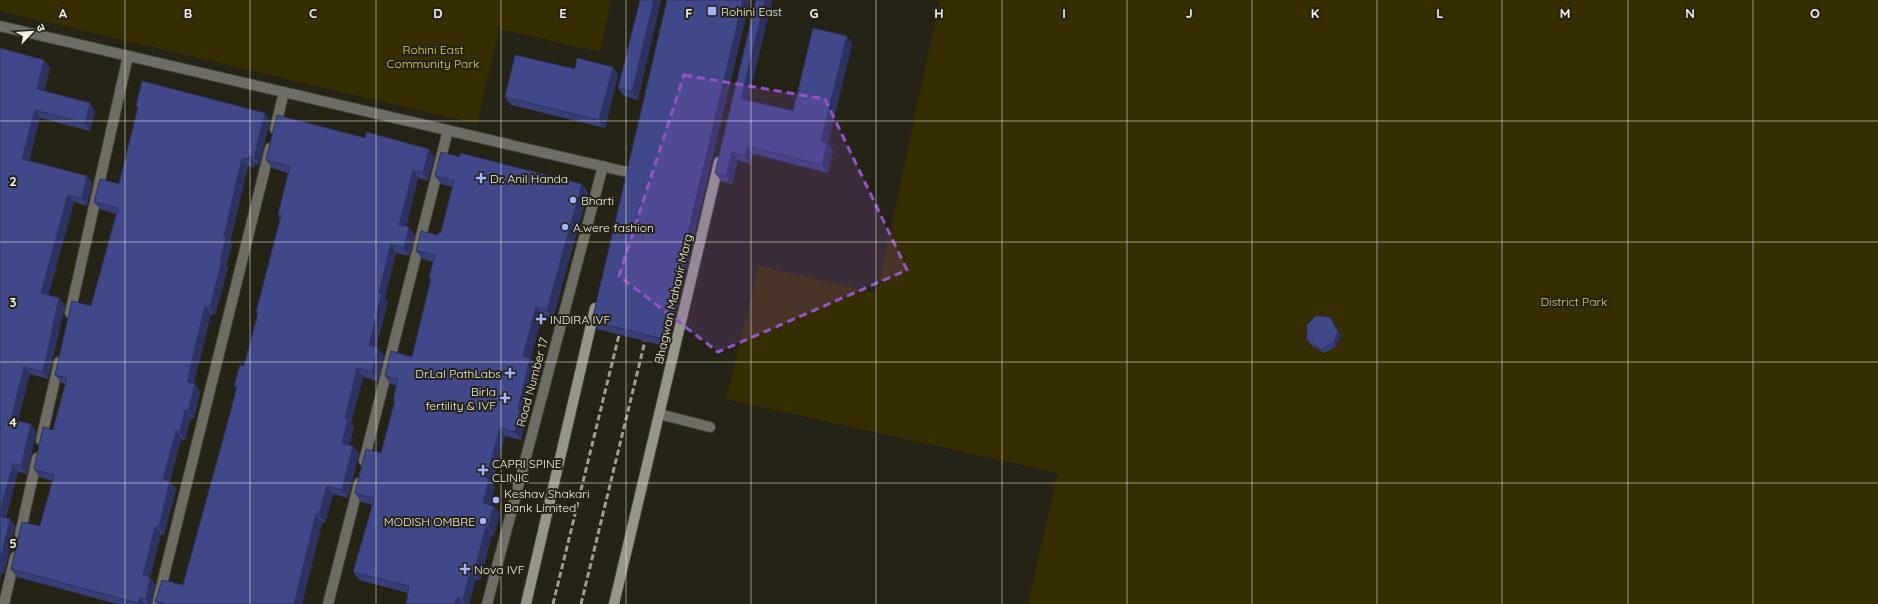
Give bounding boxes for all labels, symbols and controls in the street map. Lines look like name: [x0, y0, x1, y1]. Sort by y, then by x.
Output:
place label: Rohini East: [721, 4, 782, 19]
text: A: [59, 5, 68, 21]
text: B: [184, 5, 192, 21]
text: C: [309, 5, 317, 21]
text: D: [433, 5, 443, 21]
text: E: [559, 5, 567, 21]
text: F: [685, 5, 693, 21]
marker: Rohini East: [706, 5, 718, 17]
text: G: [809, 5, 819, 21]
text: H: [934, 5, 944, 21]
text: I: [1062, 5, 1066, 21]
text: J: [1185, 5, 1193, 21]
text: K: [1311, 5, 1320, 21]
text: L: [1436, 5, 1444, 21]
text: M: [1560, 5, 1570, 21]
text: N: [1685, 5, 1695, 21]
text: O: [1810, 5, 1820, 21]
north arrow: [12, 12, 52, 52]
text: उ: [33, 22, 49, 34]
park label: Rohini East Community Park: [387, 42, 479, 71]
place label: Dr. Anil Handa: [490, 171, 568, 186]
marker: Dr. Anil Handa: [475, 172, 487, 184]
text: 2: [9, 173, 17, 189]
place label: Bharti: [581, 193, 614, 208]
marker: Bharti: [568, 195, 578, 205]
place label: A.were fashion: [573, 220, 654, 235]
marker: A.were fashion: [560, 222, 570, 232]
street label: Bhagwan Mahavir Marg: [651, 233, 695, 365]
text: 3: [10, 294, 17, 310]
park label: District Park: [1540, 294, 1608, 309]
place label: INDIRA IVF: [550, 312, 610, 327]
marker: INDIRA IVF: [535, 313, 547, 325]
street label: Road Number 17: [513, 336, 551, 428]
place label: Dr.Lal PathLabs: [415, 366, 501, 381]
marker: Dr.Lal PathLabs: [504, 367, 516, 379]
place label: Birla fertility & IVF: [425, 384, 496, 413]
marker: Birla fertility & IVF: [499, 392, 511, 404]
text: 4: [9, 414, 17, 430]
place label: CAPRI SPINE CLINIC: [492, 456, 562, 485]
marker: CAPRI SPINE CLINIC: [477, 464, 489, 476]
place label: Keshav Shakari Bank Limited: [504, 486, 590, 515]
marker: Keshav Shakari Bank Limited: [491, 495, 501, 505]
place label: MODISH OMBRE: [384, 514, 475, 529]
marker: MODISH OMBRE: [478, 516, 488, 526]
text: 5: [9, 535, 17, 551]
place label: Nova IVF: [474, 562, 525, 577]
marker: Nova IVF: [459, 563, 471, 575]

